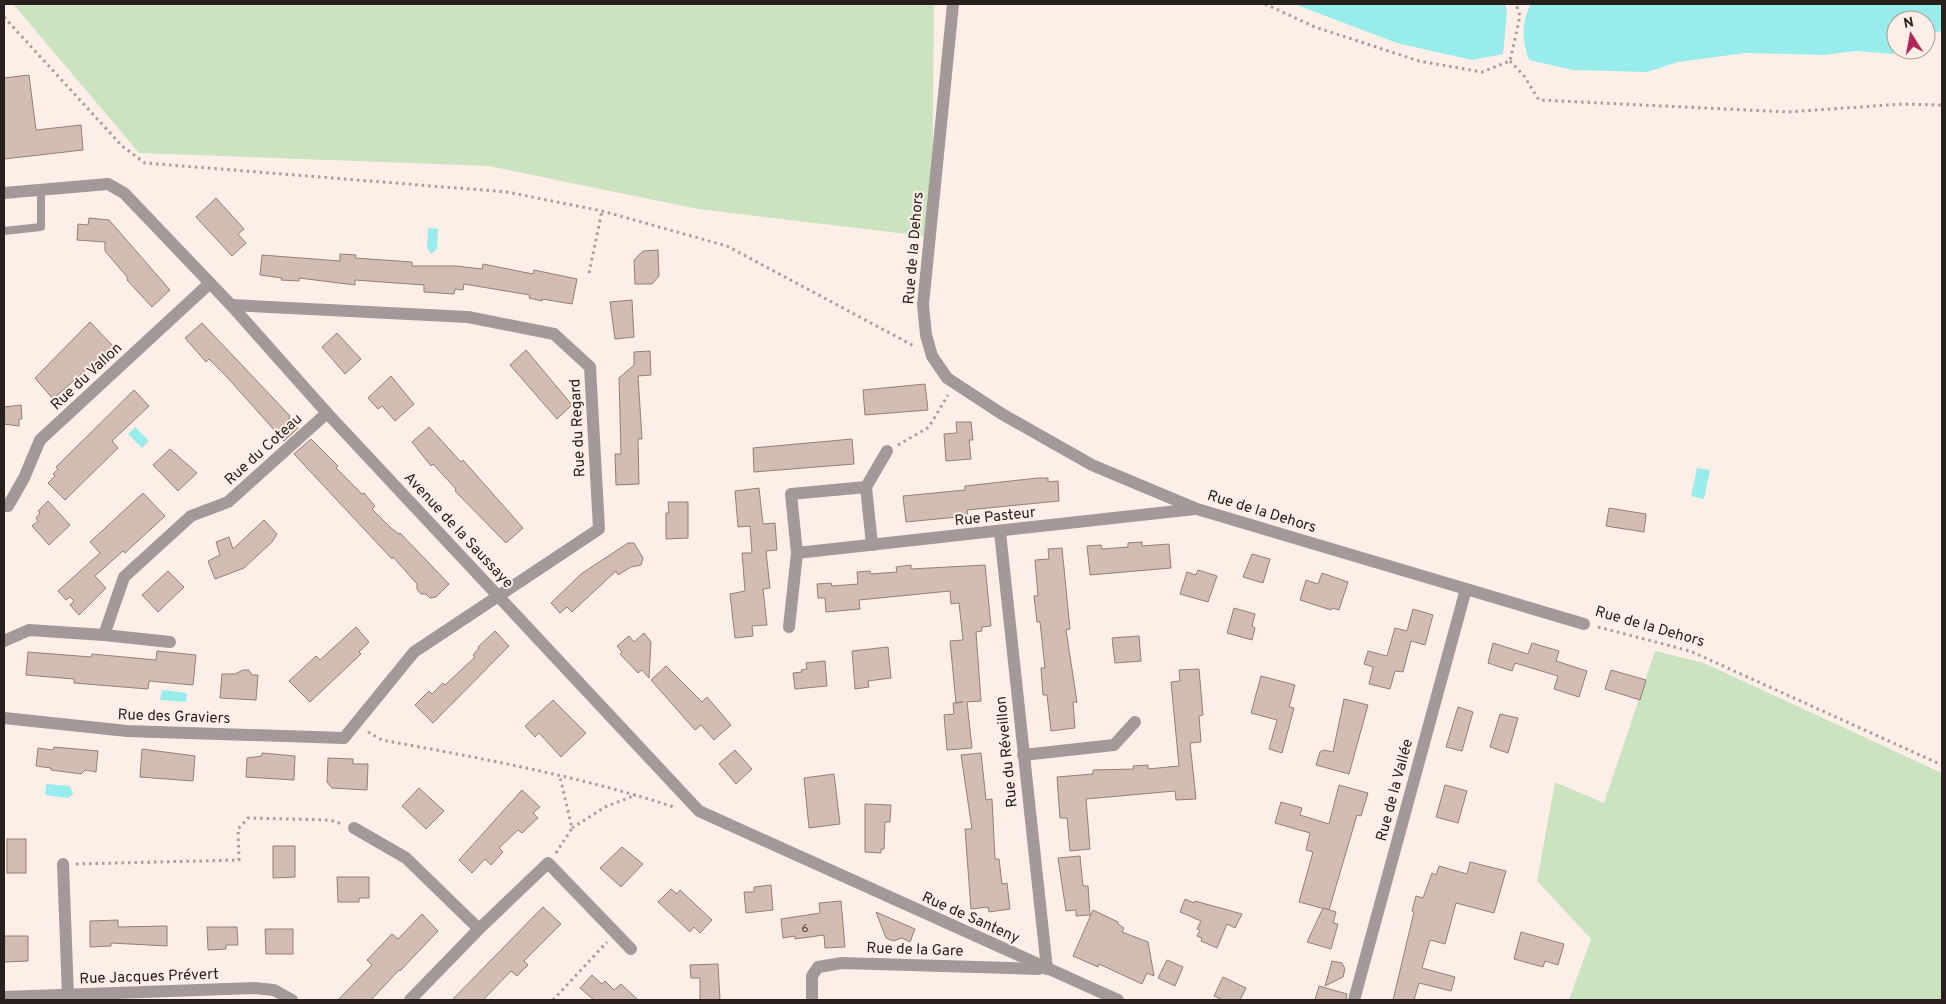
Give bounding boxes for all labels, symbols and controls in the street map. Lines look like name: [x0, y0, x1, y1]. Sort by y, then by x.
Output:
north arrow: [1886, 10, 1936, 60]
text: N: [1902, 14, 1915, 33]
street label: Rue de la Dehors: [900, 191, 929, 305]
street label: Rue du Vallon: [47, 339, 127, 415]
street label: Rue du Regard: [566, 378, 591, 478]
street label: Rue du Coteau: [221, 410, 307, 490]
street label: Avenue de la Saussaye: [399, 469, 517, 593]
street label: Rue de la Dehors: [1205, 487, 1318, 538]
street label: Rue Pasteur: [954, 504, 1037, 531]
street label: Rue de la Dehors: [1593, 603, 1706, 652]
street label: Rue du Réveillon: [992, 695, 1023, 808]
street label: Rue des Graviers: [117, 706, 231, 729]
street label: Rue de la Vallée: [1373, 737, 1418, 844]
street label: Rue de Santeny: [919, 888, 1022, 948]
house number: 6: [801, 921, 809, 937]
street label: Rue de la Gare: [866, 939, 964, 962]
street label: Rue Jacques Prévert: [79, 966, 219, 989]

